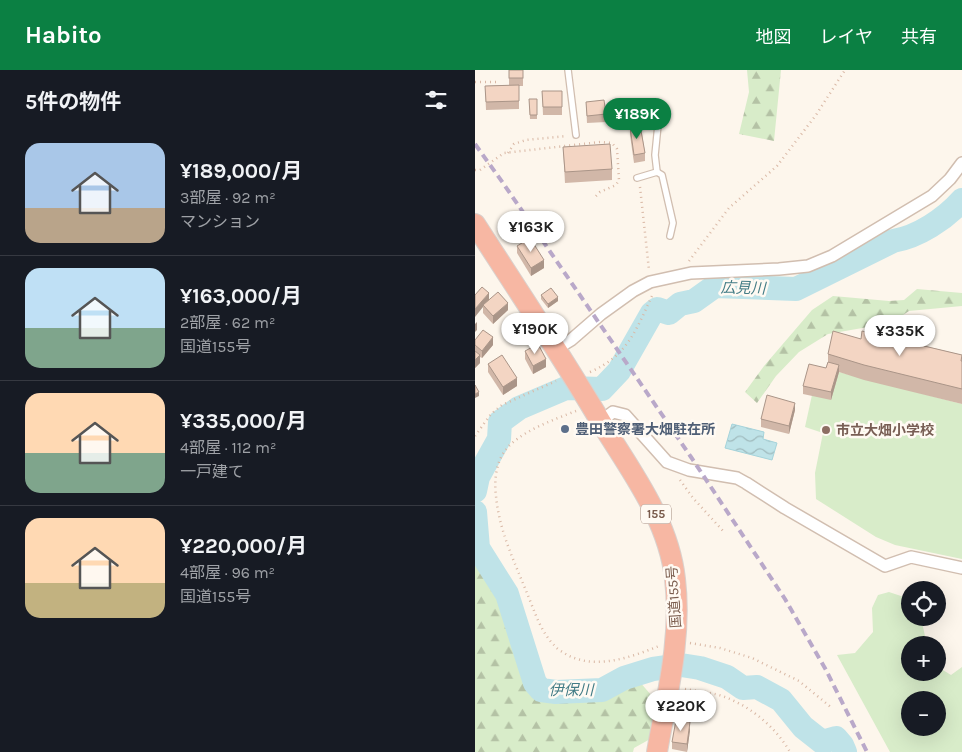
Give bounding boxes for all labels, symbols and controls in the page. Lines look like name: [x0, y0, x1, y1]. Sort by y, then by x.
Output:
text: Habito: [25, 21, 102, 49]
text: 地図: [756, 26, 792, 48]
text: レイヤ: [820, 26, 873, 48]
text: 共有: [901, 26, 937, 48]
icon: filters: [422, 86, 450, 114]
text: 5件の物件: [25, 90, 121, 114]
pin: ¥189K: [602, 98, 672, 140]
text: ¥189K: [614, 104, 660, 123]
text: ¥189,000/月: [180, 159, 302, 183]
icon: home: [65, 163, 125, 223]
text: 3部屋 · 92 m²: [180, 188, 276, 207]
pin: ¥163K: [496, 210, 566, 253]
text: マンション: [180, 212, 260, 231]
text: ¥163K: [508, 217, 554, 236]
water label: 広見川: [720, 279, 768, 297]
text: ¥163,000/月: [180, 284, 302, 308]
icon: home: [65, 288, 125, 348]
pin: ¥190K: [500, 312, 570, 355]
text: 2部屋 · 62 m²: [180, 313, 275, 332]
pin: ¥335K: [865, 314, 935, 357]
text: ¥190K: [512, 319, 558, 338]
text: ¥335K: [875, 321, 925, 340]
text: 国道155号: [180, 337, 251, 356]
text: ¥335,000/月: [180, 409, 307, 433]
icon: home: [65, 413, 125, 473]
place label: 豊田警察署大畑駐在所: [575, 421, 715, 438]
place label: 市立大畑小学校: [836, 422, 934, 439]
marker: 豊田警察署大畑駐在所: [559, 423, 571, 435]
marker: 市立大畑小学校: [820, 424, 832, 436]
text: 4部屋 · 112 m²: [180, 438, 276, 457]
text: 一戸建て: [180, 462, 244, 481]
road number: 155: [641, 504, 671, 524]
text: ¥220,000/月: [180, 534, 307, 558]
icon: home: [65, 538, 125, 598]
text: 4部屋 · 96 m²: [180, 563, 275, 582]
street label: 国道155号: [663, 565, 685, 629]
map controls: [901, 581, 946, 736]
button: locate: [901, 581, 946, 626]
text: 国道155号: [180, 587, 251, 606]
button: +: [901, 636, 946, 681]
water label: 伊保川: [548, 681, 595, 699]
pin: ¥220K: [646, 690, 716, 732]
button: −: [901, 691, 946, 736]
text: ¥220K: [656, 696, 706, 715]

